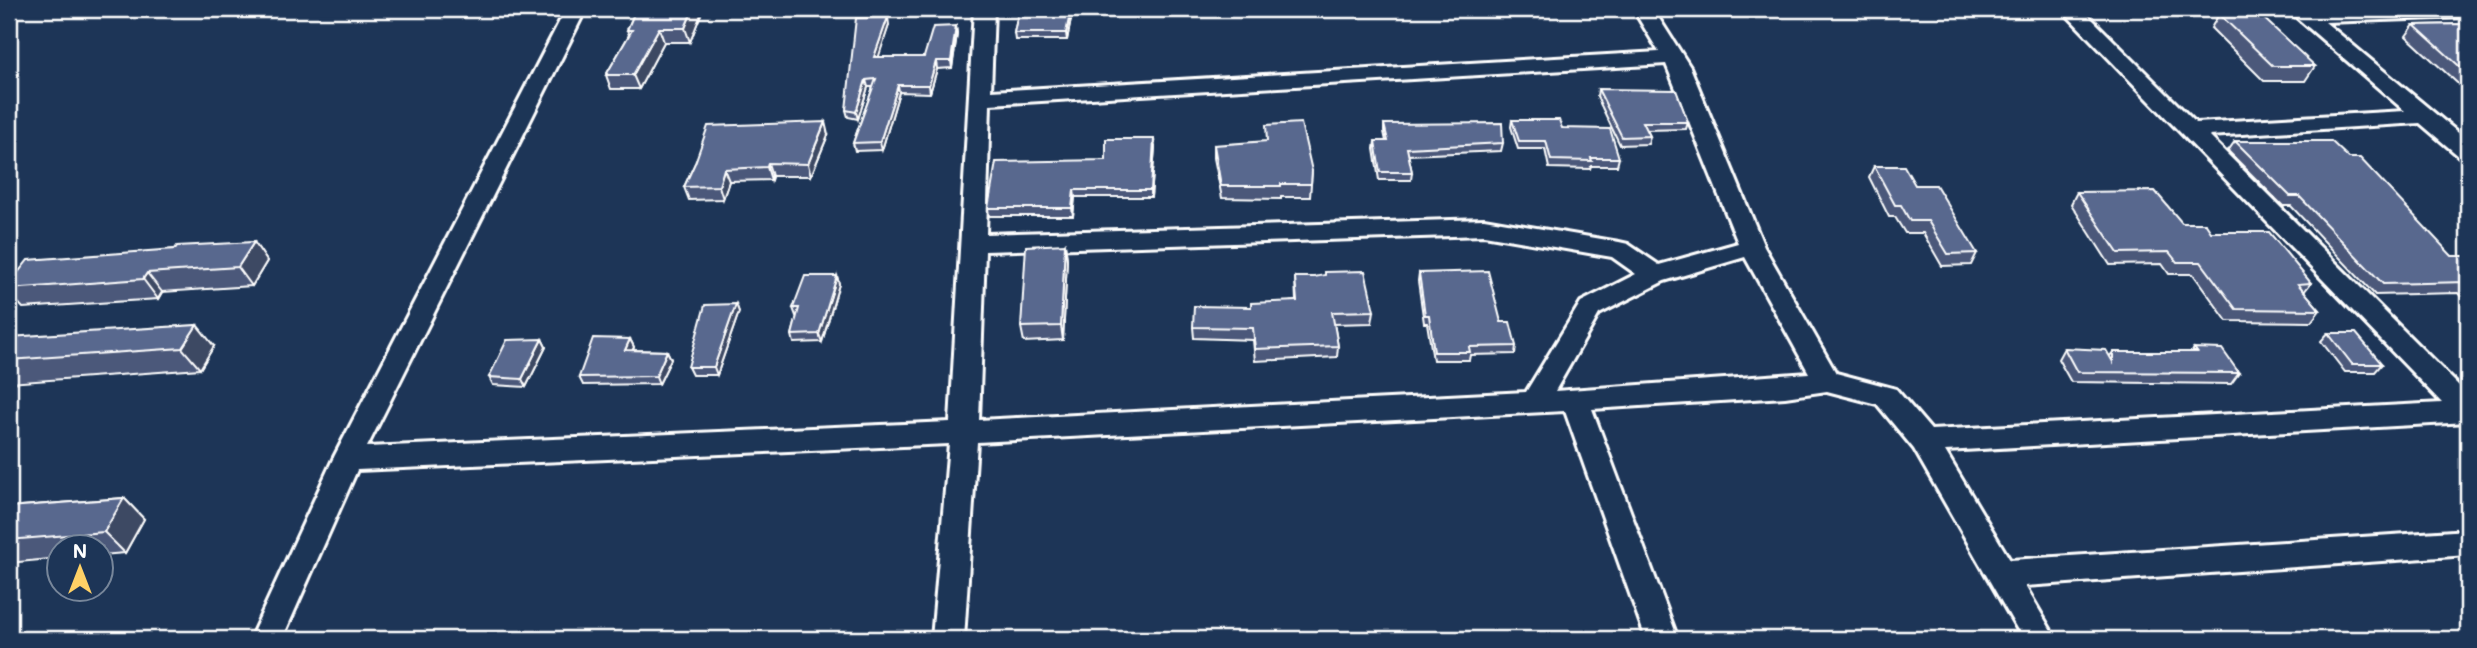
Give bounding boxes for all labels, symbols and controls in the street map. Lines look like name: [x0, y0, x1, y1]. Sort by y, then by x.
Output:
north arrow: [46, 532, 116, 602]
text: N: [73, 538, 87, 563]

